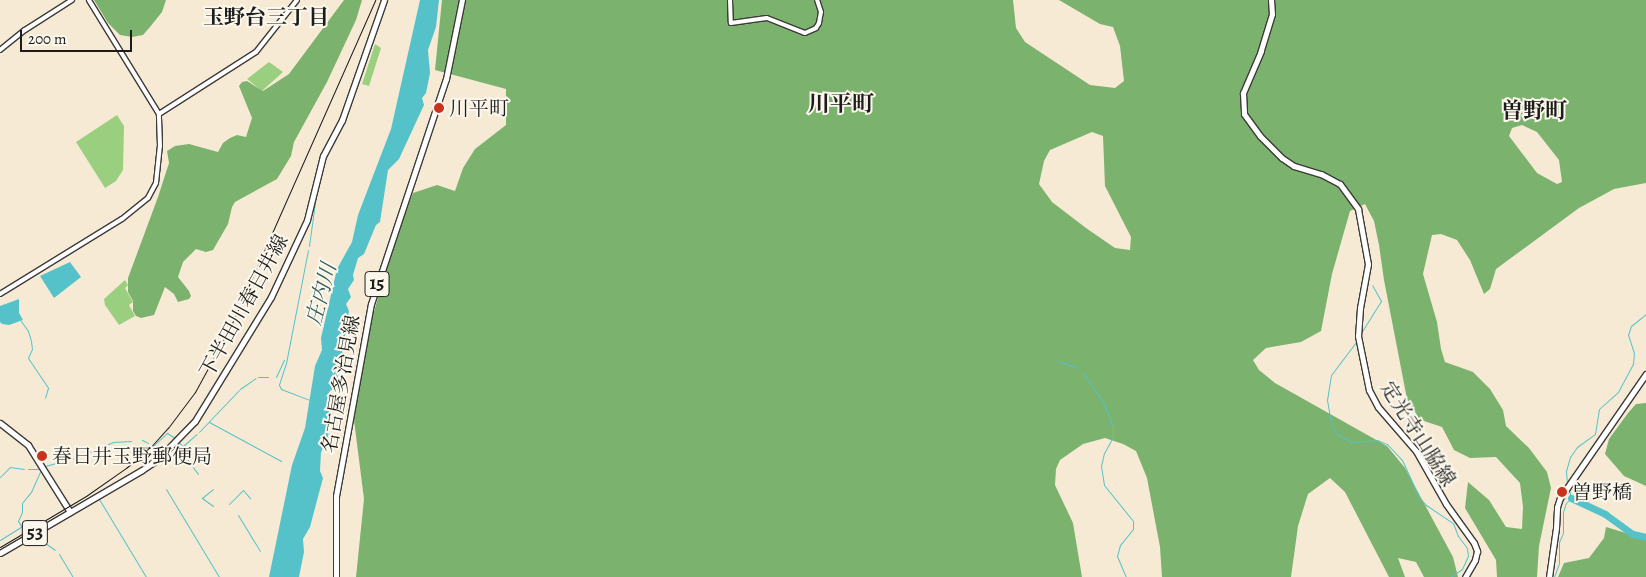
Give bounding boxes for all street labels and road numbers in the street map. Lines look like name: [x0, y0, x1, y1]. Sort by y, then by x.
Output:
street label: 下半田川春日井線: [195, 230, 293, 382]
road number: 15: [364, 268, 390, 300]
street label: 名古屋多治見線: [317, 313, 365, 455]
street label: 定光寺山脇線: [1375, 377, 1461, 491]
road number: 53: [21, 516, 49, 550]

